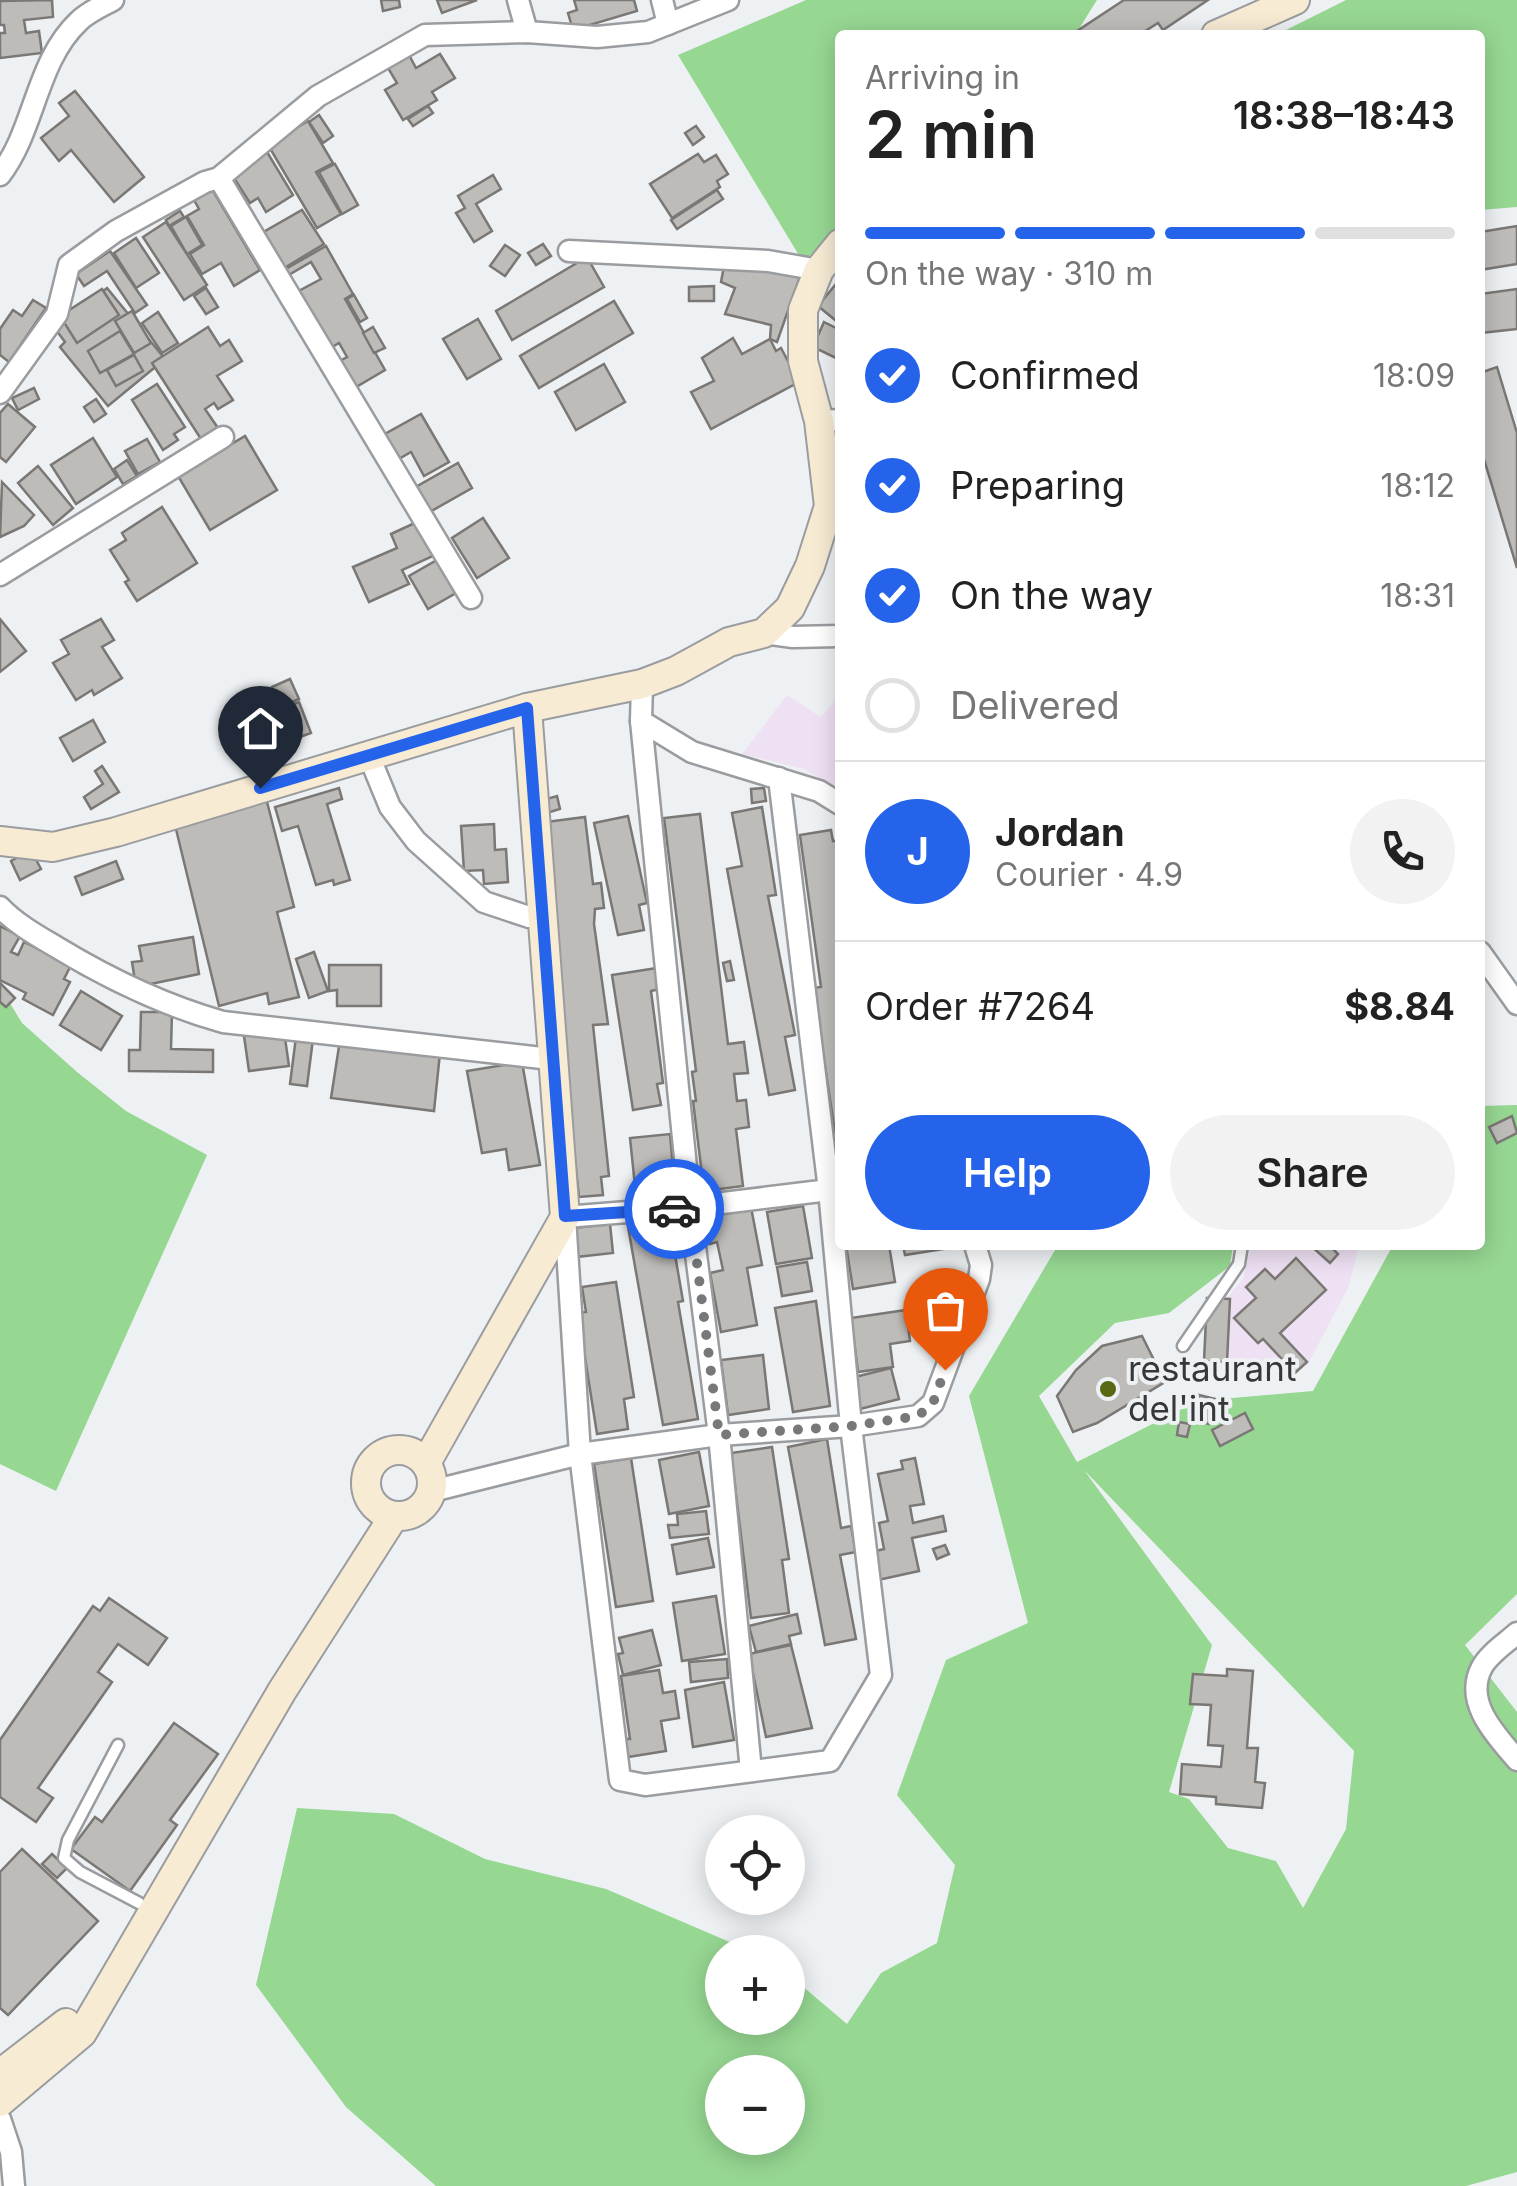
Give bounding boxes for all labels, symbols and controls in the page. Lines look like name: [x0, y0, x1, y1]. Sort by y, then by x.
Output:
text: Arriving in: [865, 58, 1020, 97]
text: 18:38–18:43: [1233, 92, 1455, 138]
text: 2 min: [865, 95, 1037, 174]
text: On the way · 310 m: [865, 254, 1153, 293]
icon: check: [865, 348, 920, 403]
text: Confirmed: [950, 352, 1140, 398]
text: 18:09: [1373, 356, 1455, 395]
icon: check: [865, 458, 920, 513]
text: Preparing: [950, 462, 1125, 508]
text: 18:12: [1380, 466, 1455, 505]
icon: check: [865, 568, 920, 623]
text: On the way: [950, 572, 1153, 618]
text: 18:31: [1380, 576, 1455, 615]
text: Delivered: [950, 682, 1120, 728]
pin: [218, 686, 303, 789]
icon: home: [233, 701, 288, 756]
button: phone: [1350, 799, 1455, 904]
text: Jordan: [995, 809, 1125, 855]
text: J: [906, 828, 929, 874]
text: Courier · 4.9: [995, 855, 1183, 894]
text: Order #7264: [865, 983, 1095, 1029]
text: $8.84: [1344, 983, 1455, 1029]
button: Help: [865, 1115, 1150, 1230]
button: Share: [1170, 1115, 1455, 1230]
courier: [624, 1159, 724, 1259]
icon: car: [647, 1182, 702, 1237]
pin: [903, 1268, 988, 1371]
icon: bag: [918, 1283, 973, 1338]
place label: restaurant del'int: [1128, 1347, 1296, 1429]
marker: restaurant del'int: [1097, 1378, 1119, 1400]
map controls: [705, 1815, 805, 2155]
button: locate: [705, 1815, 805, 1915]
button: +: [705, 1935, 805, 2035]
button: −: [705, 2055, 805, 2155]

